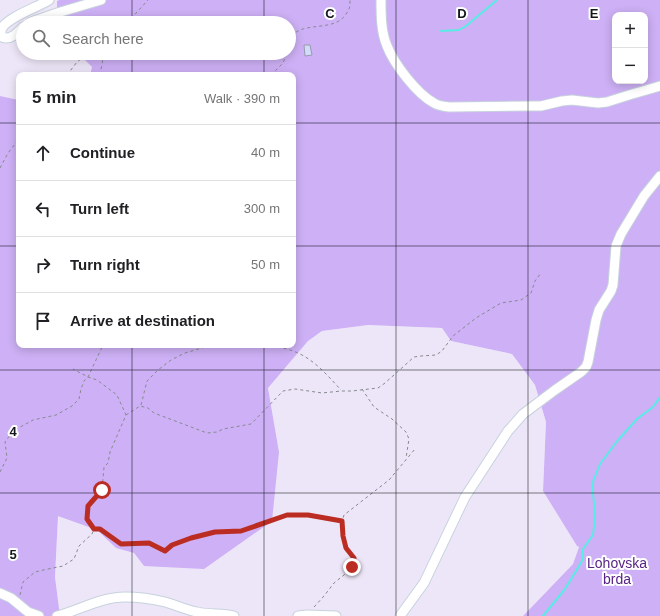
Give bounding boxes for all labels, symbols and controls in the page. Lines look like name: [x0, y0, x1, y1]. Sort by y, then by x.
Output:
text: C: [325, 6, 335, 21]
text: D: [457, 6, 467, 21]
text: E: [590, 6, 599, 21]
map controls: [612, 12, 648, 84]
button: +: [612, 12, 648, 48]
search box: [16, 16, 296, 60]
icon: search: [30, 27, 52, 49]
text: Search here: [62, 30, 144, 47]
button: −: [612, 48, 648, 84]
text: 5 min: [32, 88, 76, 107]
text: Walk · 390 m: [204, 91, 280, 106]
icon: ahead: [32, 142, 54, 164]
text: Continue: [70, 144, 135, 161]
text: 40 m: [251, 145, 280, 160]
icon: left: [32, 198, 54, 220]
text: Turn left: [70, 200, 129, 217]
text: 300 m: [244, 201, 280, 216]
icon: right: [32, 254, 54, 276]
text: Turn right: [70, 256, 140, 273]
text: 50 m: [251, 257, 280, 272]
icon: arrive: [32, 310, 54, 332]
text: Arrive at destination: [70, 312, 215, 329]
text: 4: [9, 424, 17, 439]
route start: [93, 481, 111, 499]
text: 5: [9, 547, 17, 562]
park label: Lohovska brda: [587, 555, 647, 587]
route end: [343, 558, 361, 576]

